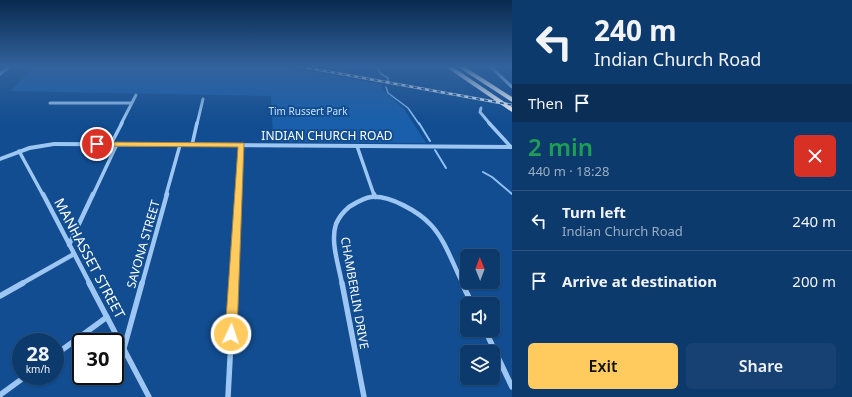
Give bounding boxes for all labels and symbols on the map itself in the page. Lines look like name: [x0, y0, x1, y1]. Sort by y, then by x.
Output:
park label: Tim Russert Park: [268, 104, 348, 118]
pin: [80, 127, 114, 161]
street label: INDIAN CHURCH ROAD: [261, 127, 393, 144]
street label: MANHASSET STREET: [50, 195, 130, 322]
street label: SAVONA STREET: [122, 198, 164, 290]
street label: CHAMBERLIN DRIVE: [337, 236, 373, 350]
north arrow: [460, 249, 500, 289]
position arrow: [210, 313, 252, 355]
speed limit sign: 30: [72, 333, 124, 385]

